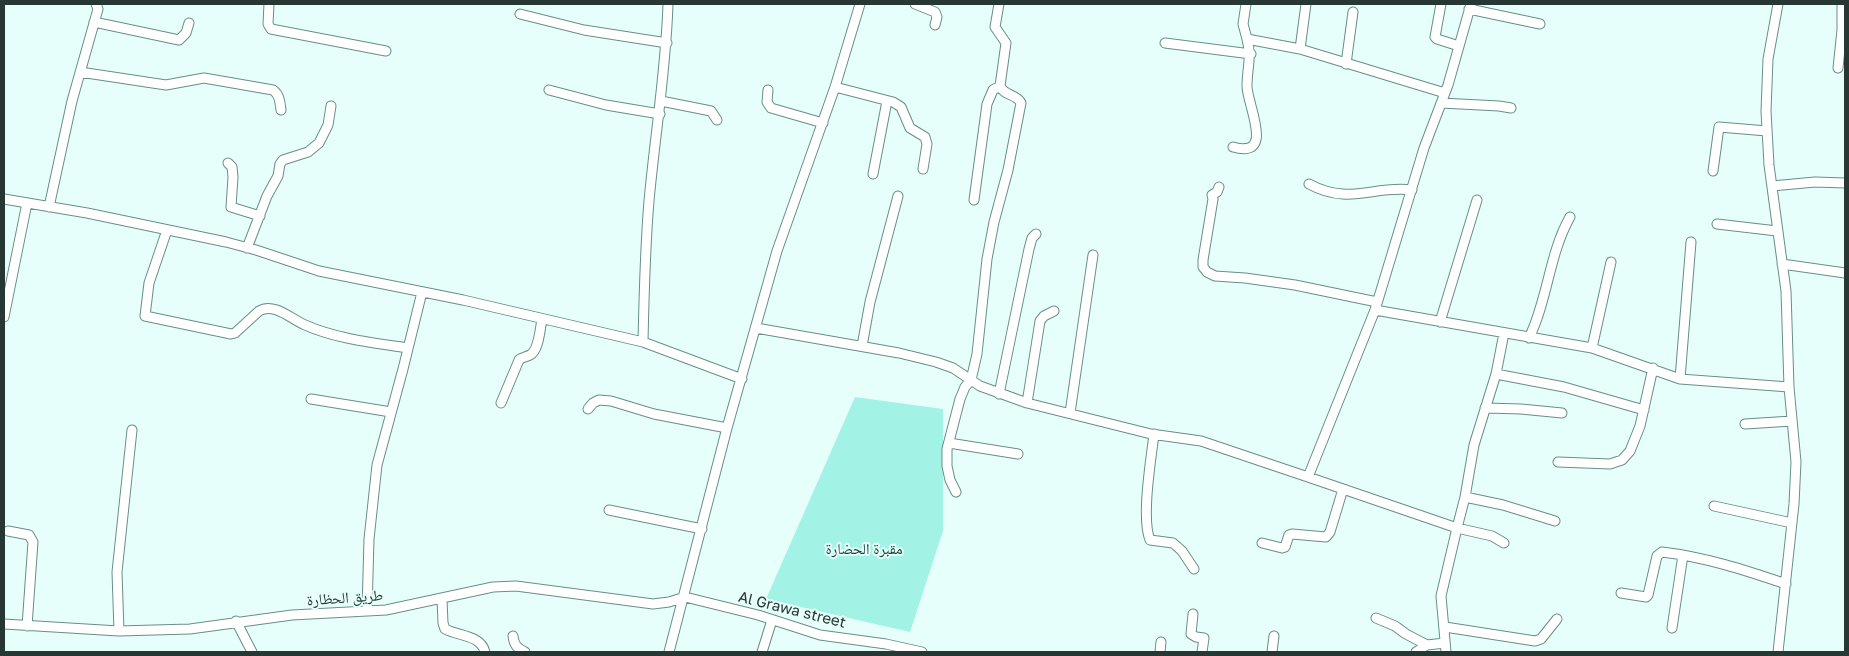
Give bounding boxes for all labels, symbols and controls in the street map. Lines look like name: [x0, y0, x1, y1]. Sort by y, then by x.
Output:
park label: مقبرة الحضارة: [825, 540, 903, 558]
street label: طريق الحظارة: [306, 586, 384, 610]
street label: Al Grawa street: [736, 588, 848, 632]

